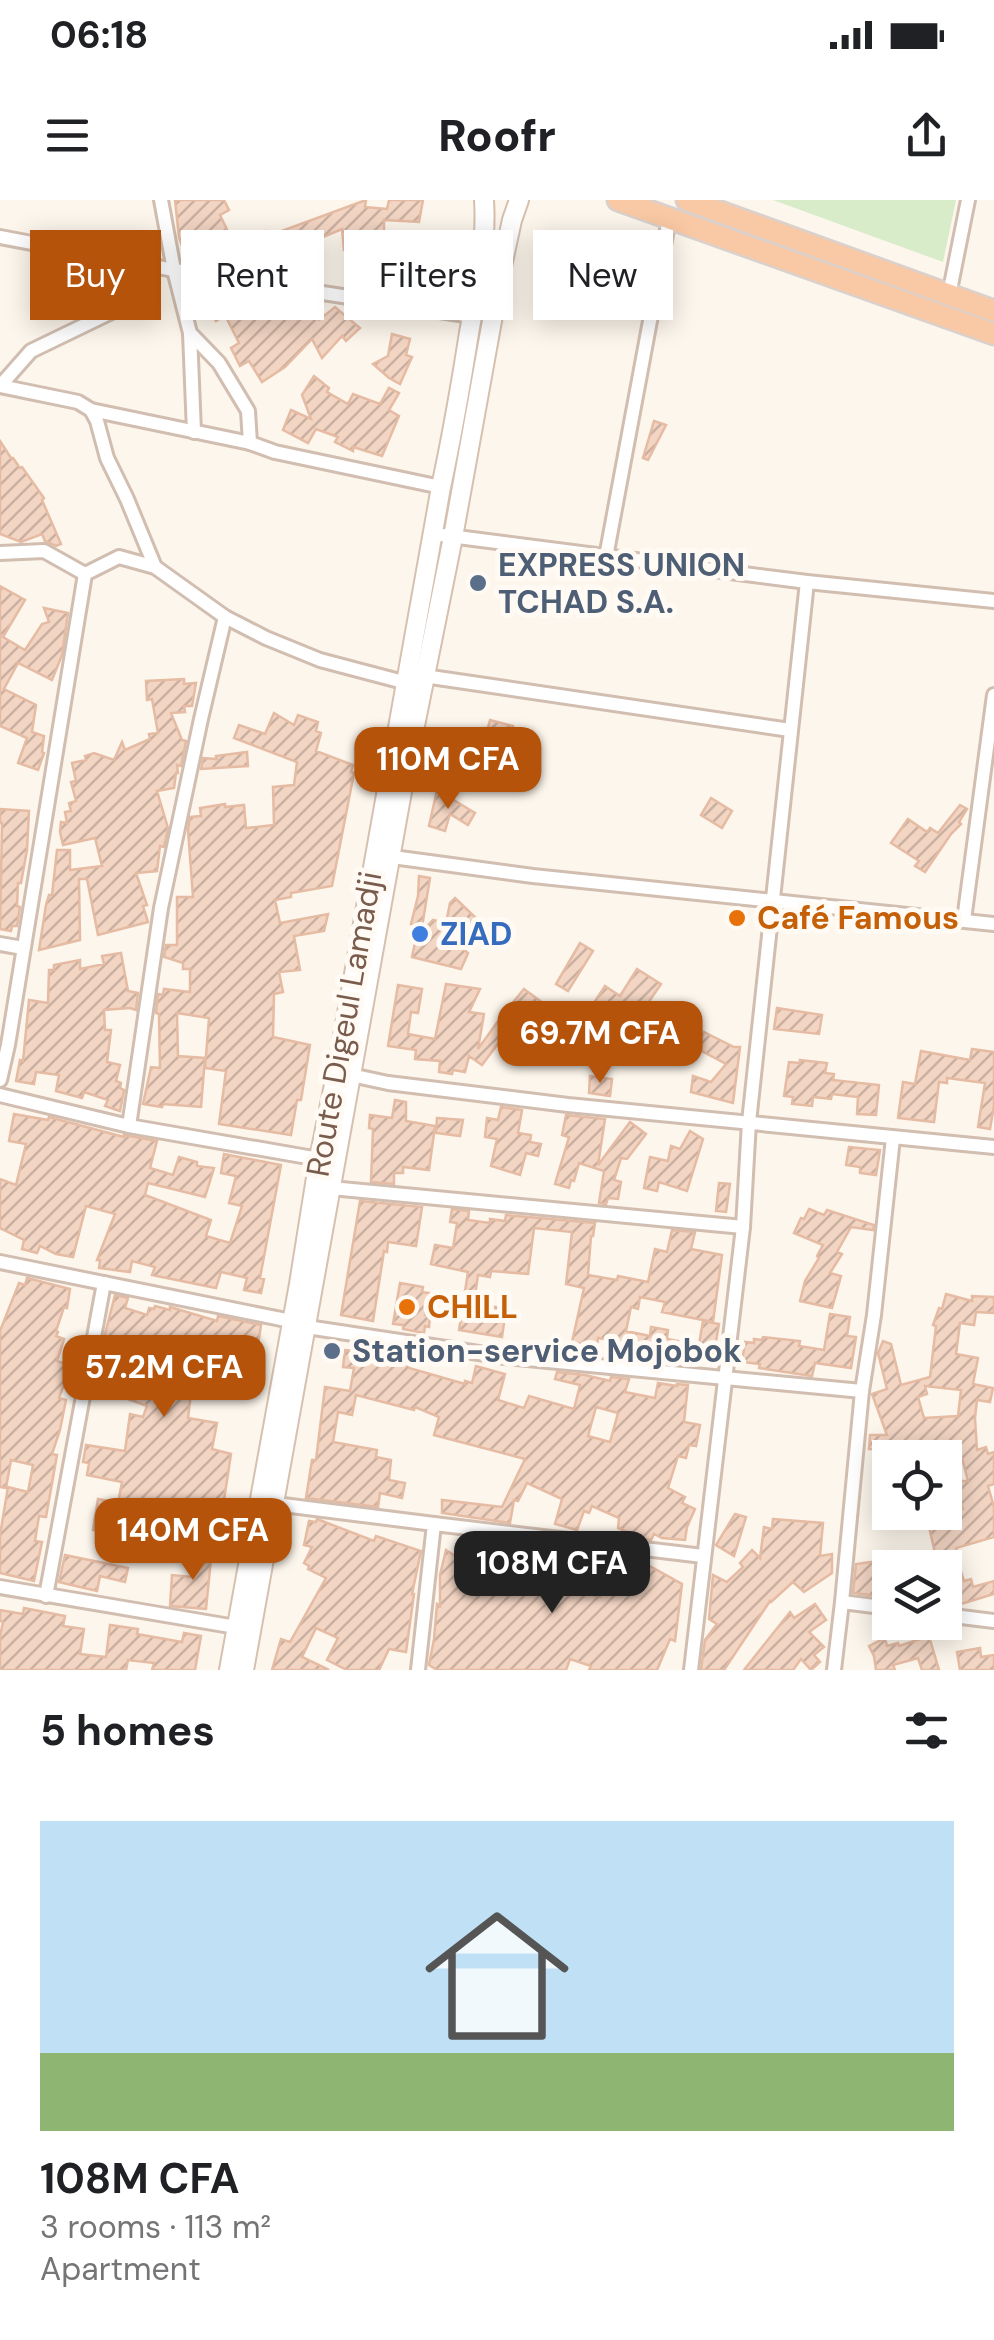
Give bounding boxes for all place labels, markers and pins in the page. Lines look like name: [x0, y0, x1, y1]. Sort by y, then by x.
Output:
place label: EXPRESS UNION TCHAD S.A.: [498, 544, 745, 623]
marker: EXPRESS UNION TCHAD S.A.: [467, 572, 489, 594]
pin: 110M CFA: [345, 727, 551, 812]
place label: Café Famous: [757, 897, 959, 939]
marker: Café Famous: [726, 907, 748, 929]
place label: ZIAD: [440, 913, 512, 955]
marker: ZIAD: [409, 923, 431, 945]
pin: 69.7M CFA: [486, 1001, 714, 1086]
place label: CHILL: [427, 1286, 518, 1328]
marker: CHILL: [396, 1296, 418, 1318]
place label: Station-service Mojobok: [352, 1330, 742, 1372]
pin: 57.2M CFA: [50, 1335, 278, 1420]
marker: Station-service Mojobok: [321, 1340, 343, 1362]
pin: 140M CFA: [90, 1498, 296, 1583]
pin: 108M CFA: [449, 1531, 655, 1616]

